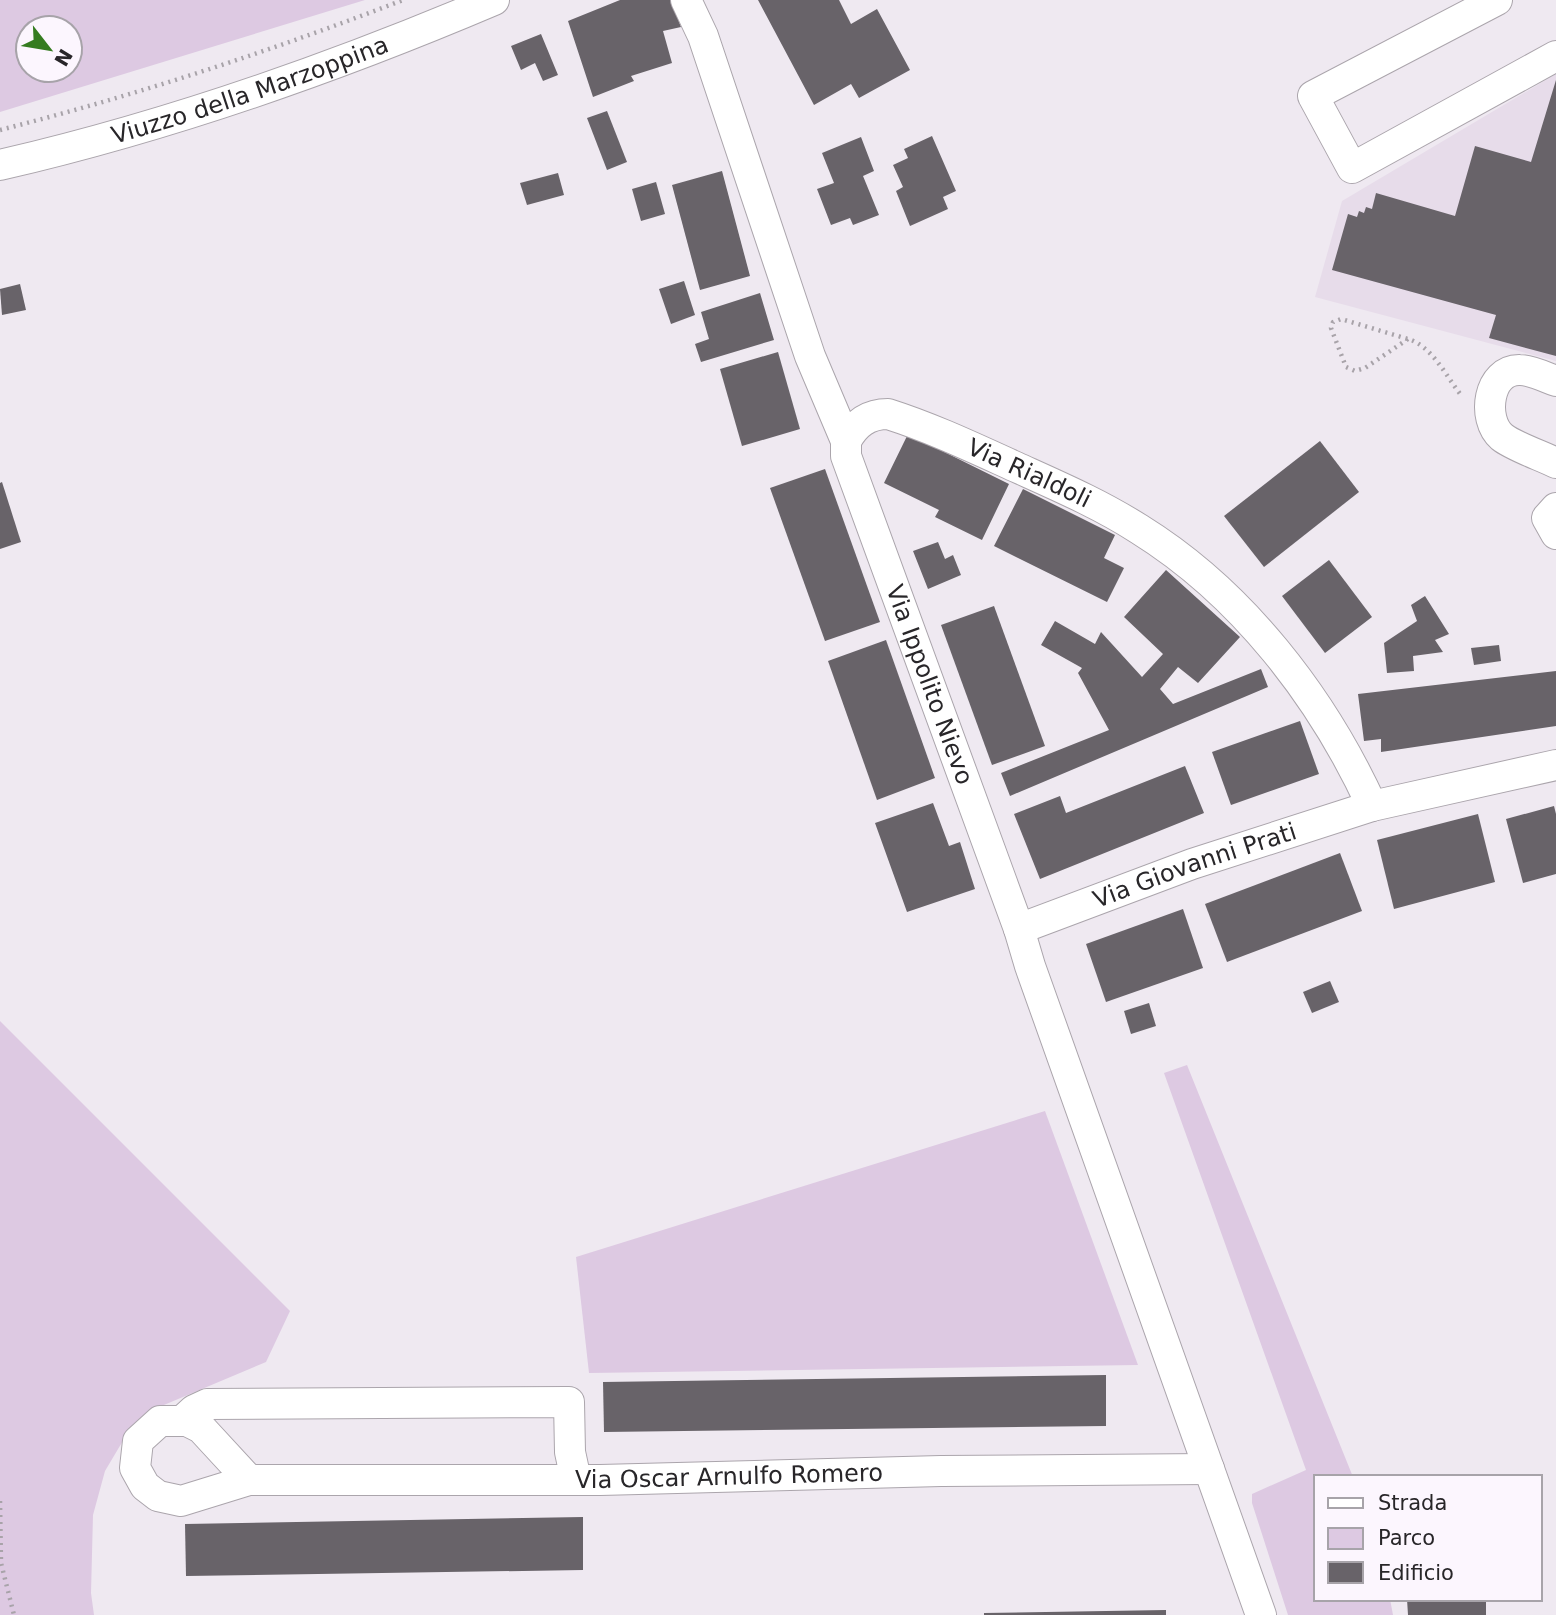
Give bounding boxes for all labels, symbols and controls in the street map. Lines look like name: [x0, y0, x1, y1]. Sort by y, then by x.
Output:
north arrow: [14, 14, 84, 84]
street label: Viuzzo della Marzoppina: [108, 30, 392, 150]
text: N: [50, 45, 77, 70]
street label: Via Rialdoli: [963, 433, 1096, 514]
street label: Via Ippolito Nievo: [880, 581, 979, 788]
street label: Via Giovanni Prati: [1089, 817, 1300, 914]
street label: Via Oscar Arnulfo Romero: [575, 1459, 883, 1494]
legend: [1314, 1475, 1542, 1601]
text: Strada: [1378, 1491, 1447, 1515]
text: Parco: [1378, 1526, 1435, 1550]
text: Edificio: [1378, 1561, 1454, 1585]

